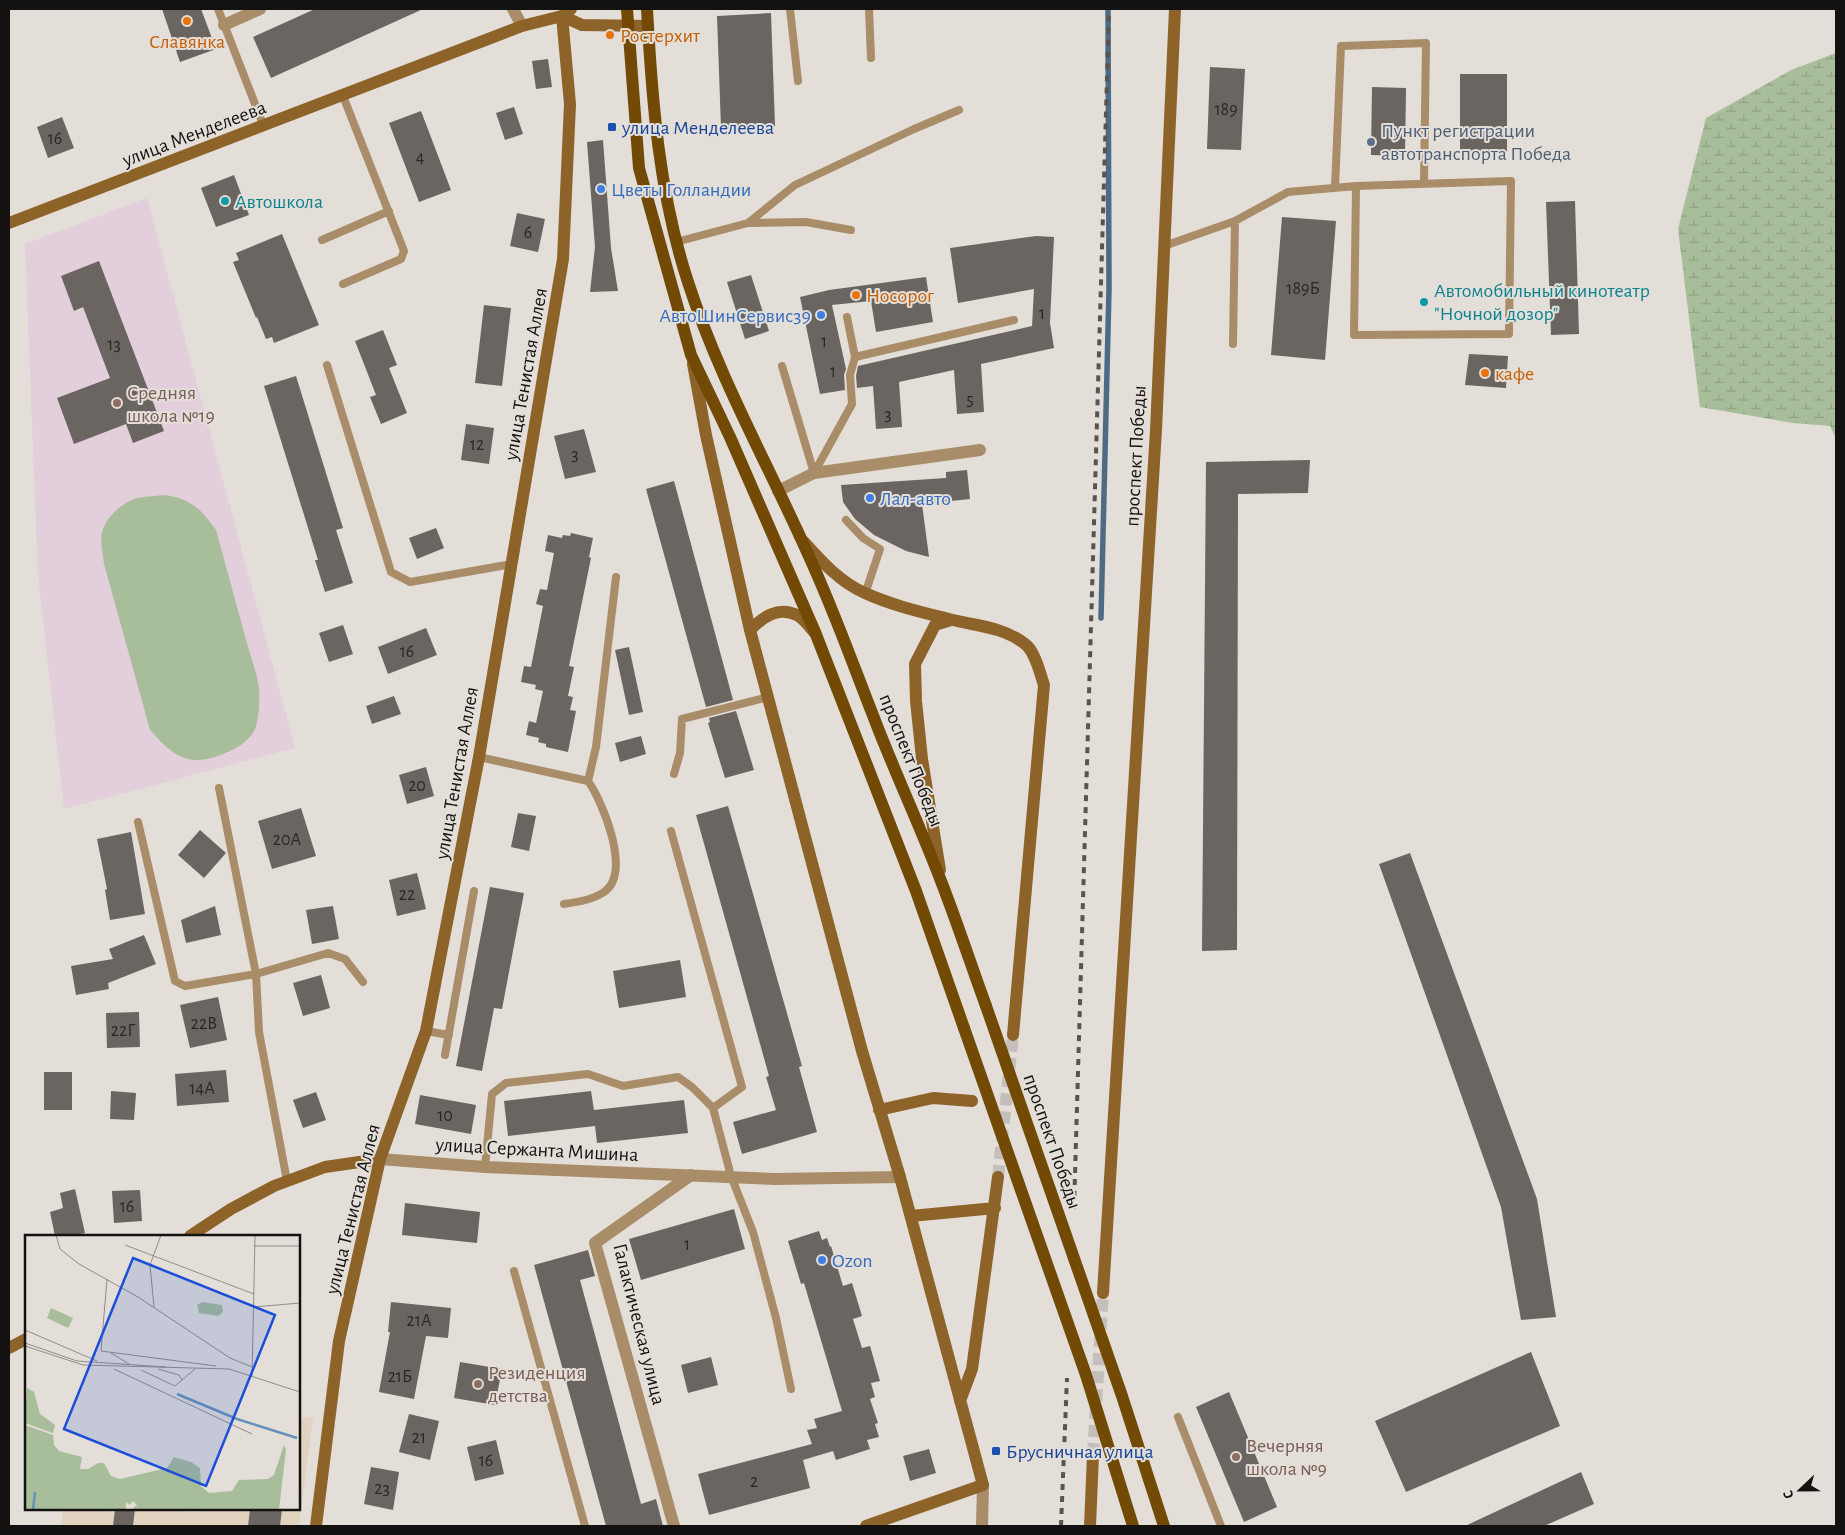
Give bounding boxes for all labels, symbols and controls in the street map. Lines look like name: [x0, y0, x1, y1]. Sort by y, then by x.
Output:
marker: Славянка: [181, 15, 193, 27]
place label: Ростерхит: [620, 26, 701, 46]
marker: Ростерхит: [604, 29, 616, 41]
place label: Славянка: [149, 32, 225, 52]
street label: улица Менделеева: [119, 97, 269, 171]
house number: 189: [1214, 101, 1238, 119]
place label: улица Менделеева: [621, 118, 774, 138]
marker: улица Менделеева: [606, 121, 618, 133]
place label: Пункт регистрации автотранспорта Победа: [1381, 121, 1571, 164]
house number: 16: [48, 130, 62, 148]
marker: Пункт регистрации автотранспорта Победа: [1365, 136, 1377, 148]
house number: 4: [416, 149, 425, 167]
place label: Цветы Голландии: [611, 180, 751, 200]
marker: Цветы Голландии: [595, 183, 607, 195]
place label: Автошкола: [235, 192, 323, 212]
marker: Автошкола: [219, 195, 231, 207]
house number: 6: [524, 224, 532, 242]
house number: 189Б: [1286, 280, 1320, 298]
place label: Автомобильный кинотеатр "Ночной дозор": [1434, 281, 1650, 324]
street label: улица Тенистая Аллея: [501, 286, 551, 463]
place label: Носорог: [866, 286, 934, 306]
marker: Носорог: [850, 289, 862, 301]
marker: Автомобильный кинотеатр "Ночной дозор": [1418, 296, 1430, 308]
house number: 1: [1039, 305, 1045, 323]
place label: АвтоШинСервис39: [659, 306, 811, 326]
marker: АвтоШинСервис39: [815, 309, 827, 321]
house number: 1: [821, 333, 827, 351]
house number: 13: [107, 336, 121, 354]
house number: 1: [830, 363, 836, 381]
place label: кафе: [1495, 364, 1534, 384]
marker: кафе: [1479, 367, 1491, 379]
place label: Средняя школа №19: [127, 383, 215, 426]
street label: проспект Победы: [1122, 385, 1150, 527]
house number: 5: [966, 391, 974, 409]
marker: Средняя школа №19: [111, 397, 123, 409]
house number: 3: [884, 406, 892, 424]
house number: 12: [470, 436, 484, 454]
house number: 3: [571, 446, 579, 464]
place label: Лал-авто: [880, 489, 951, 509]
marker: Лал-авто: [864, 492, 876, 504]
house number: 16: [400, 643, 414, 661]
street label: улица Тенистая Аллея: [432, 685, 482, 862]
street label: проспект Победы: [875, 691, 947, 830]
house number: 20: [408, 777, 426, 795]
house number: 20А: [273, 831, 302, 849]
house number: 22: [399, 886, 415, 904]
house number: 22В: [191, 1015, 217, 1033]
house number: 22Г: [111, 1022, 135, 1040]
street label: проспект Победы: [1020, 1071, 1085, 1211]
house number: 14А: [189, 1080, 215, 1098]
house number: 10: [437, 1107, 453, 1125]
street label: улица Тенистая Аллея: [322, 1122, 384, 1297]
street label: улица Сержанта Мишина: [434, 1135, 639, 1165]
house number: 16: [120, 1198, 134, 1216]
inset map: [25, 1235, 300, 1510]
house number: 1: [684, 1236, 690, 1254]
street label: Галактическая улица: [609, 1241, 669, 1407]
place label: Ozon: [832, 1251, 873, 1271]
marker: Ozon: [816, 1254, 828, 1266]
house number: 21А: [407, 1312, 432, 1330]
place label: Резиденция детства: [488, 1363, 586, 1406]
house number: 21Б: [388, 1368, 412, 1386]
marker: Резиденция детства: [472, 1378, 484, 1390]
house number: 21: [412, 1429, 426, 1447]
place label: Вечерняя школа №9: [1246, 1436, 1327, 1479]
place label: Брусничная улица: [1006, 1442, 1154, 1462]
marker: Брусничная улица: [990, 1445, 1002, 1457]
marker: Вечерняя школа №9: [1230, 1451, 1242, 1463]
house number: 16: [479, 1452, 493, 1470]
north arrow: [1775, 1465, 1825, 1515]
house number: 2: [750, 1473, 758, 1491]
house number: 23: [374, 1480, 390, 1498]
text: С: [1781, 1488, 1797, 1501]

